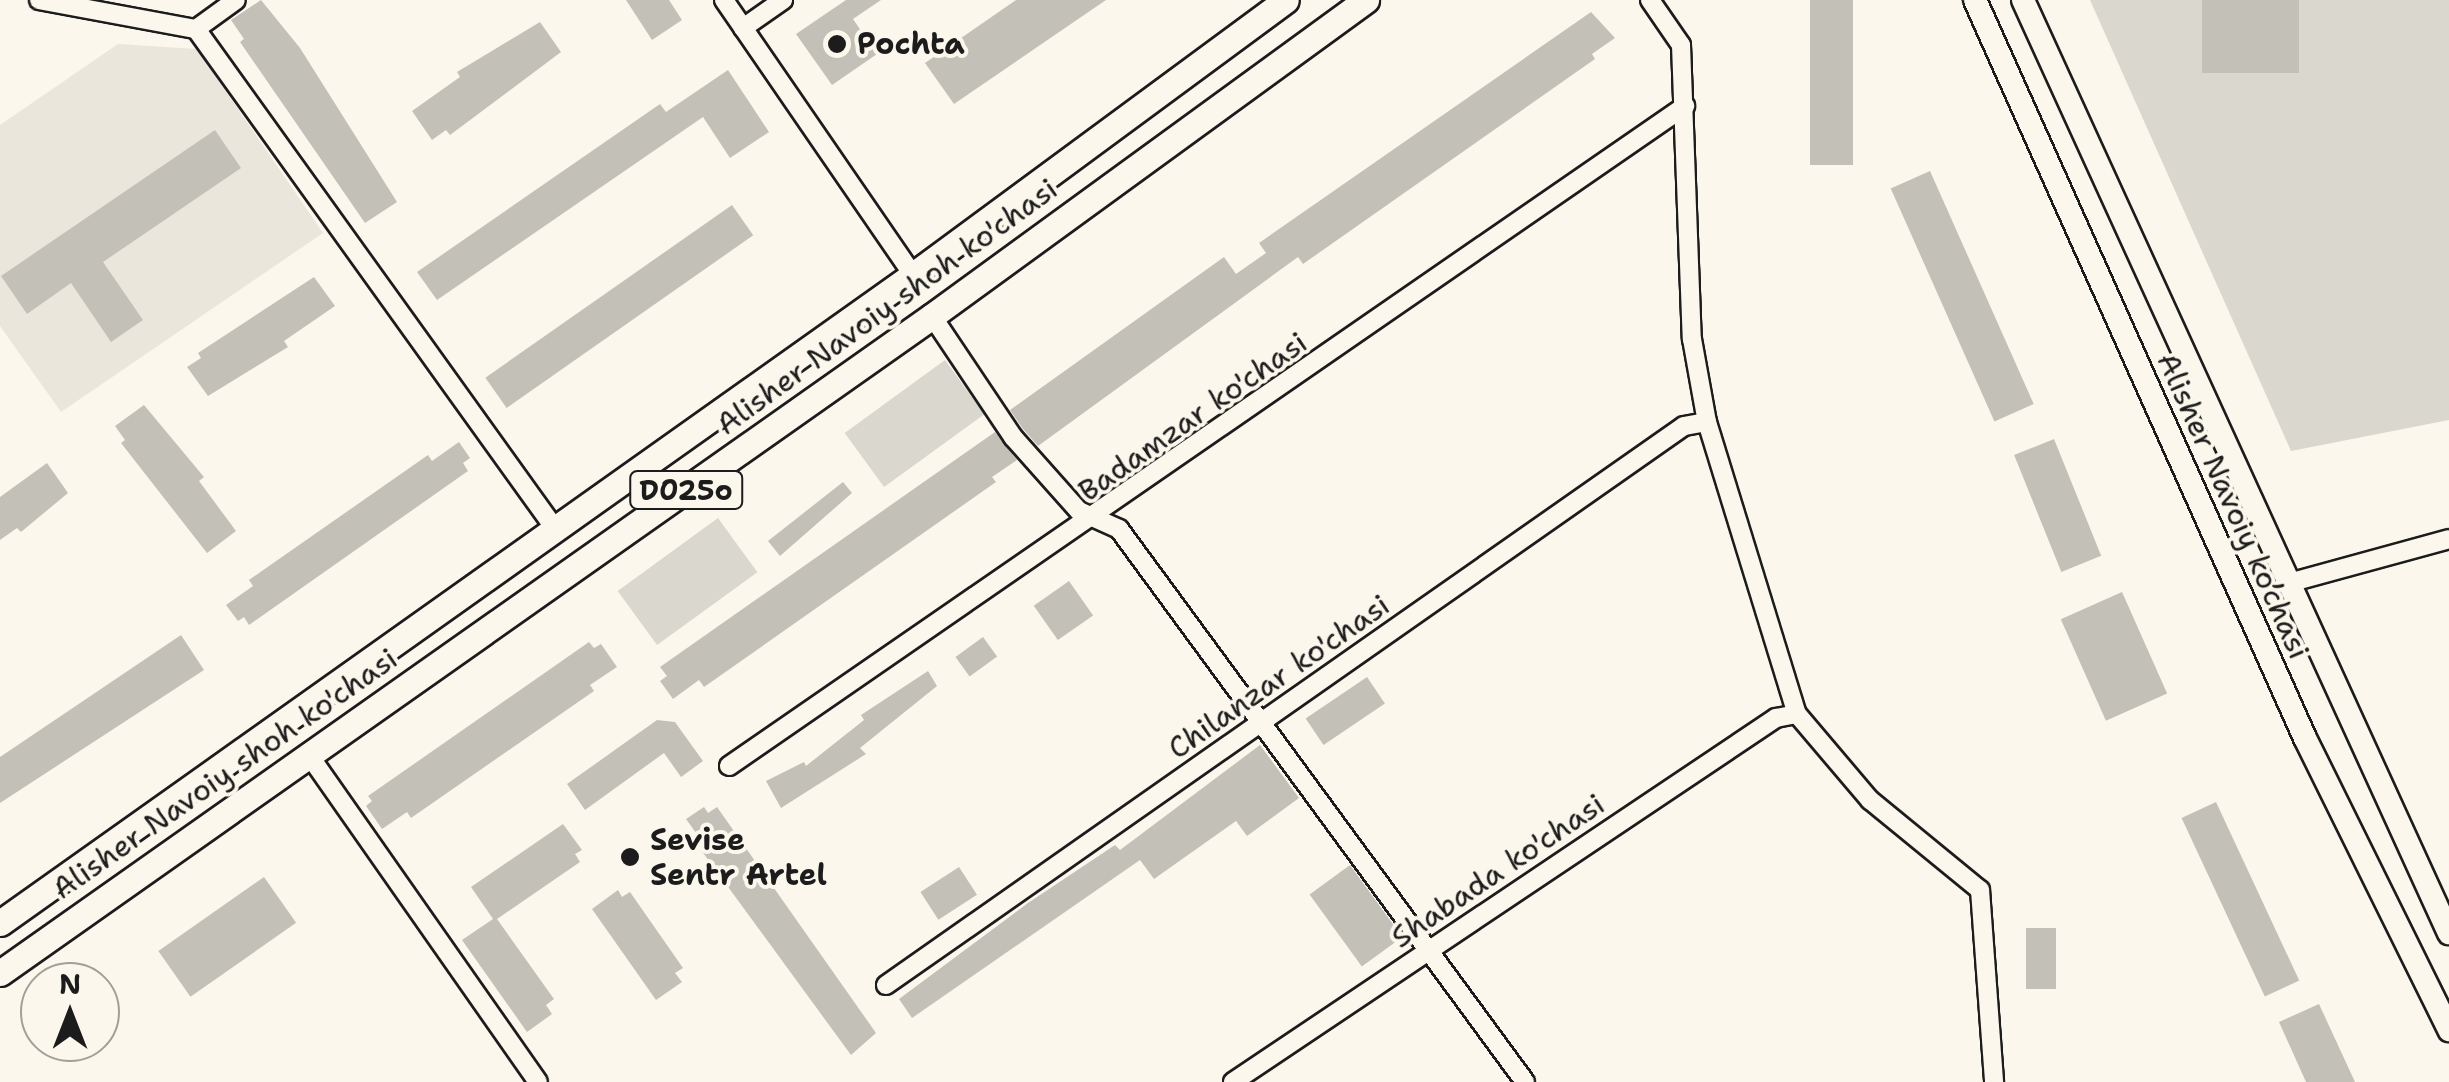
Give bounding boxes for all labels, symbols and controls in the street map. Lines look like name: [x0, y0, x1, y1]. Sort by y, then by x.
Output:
place label: Pochta: [857, 26, 965, 62]
marker: Pochta: [826, 33, 848, 55]
street label: Alisher Navoiy shoh ko'chasi: [709, 171, 1065, 443]
street label: Badamzar ko'chasi: [1072, 325, 1314, 509]
street label: Alisher Navoiy ko’chasi: [2149, 347, 2317, 665]
road number: D025o: [628, 467, 744, 513]
street label: Chilanzar ko'chasi: [1161, 587, 1397, 767]
street label: Alisher Navoiy shoh ko'chasi: [45, 641, 405, 907]
street label: Shabada ko'chasi: [1385, 786, 1611, 956]
place label: Sevise Sentr Artel: [650, 822, 827, 892]
marker: Sevise Sentr Artel: [619, 846, 641, 868]
north arrow: [20, 962, 120, 1062]
text: N: [59, 965, 81, 1003]

